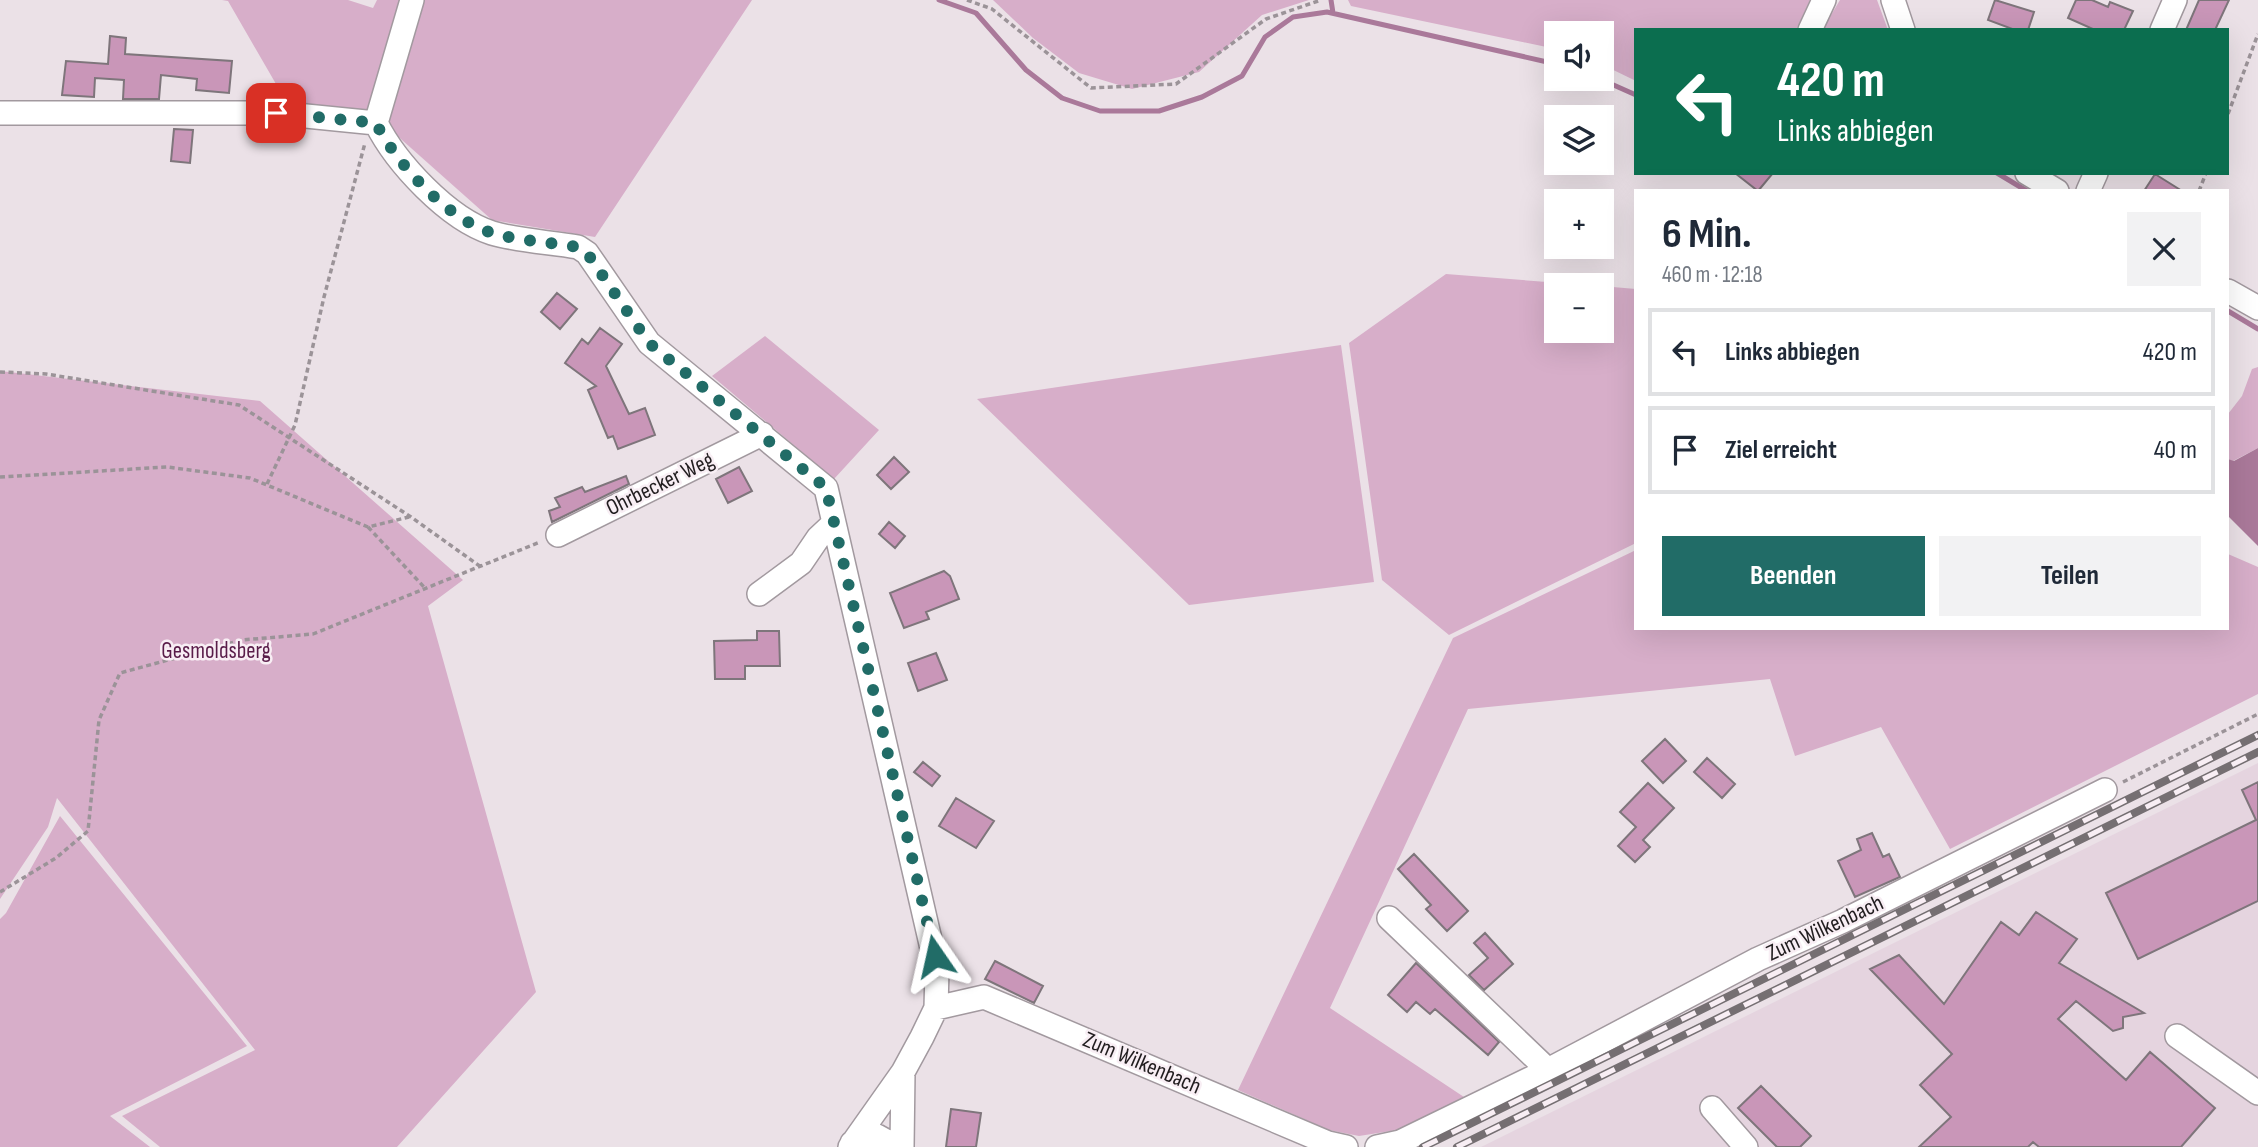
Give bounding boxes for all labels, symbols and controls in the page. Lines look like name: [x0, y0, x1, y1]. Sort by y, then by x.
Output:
map controls: [1544, 21, 1614, 343]
button: sound: [1544, 21, 1614, 91]
text: 420 m: [1777, 52, 1885, 111]
icon: left: [1662, 56, 1753, 147]
pin: [246, 83, 306, 143]
icon: arrive: [257, 94, 295, 132]
button: layers: [1544, 105, 1614, 175]
text: Links abbiegen: [1777, 112, 1934, 151]
button: +: [1544, 189, 1614, 259]
text: 6 Min.: [1662, 209, 1752, 260]
button: close: [2127, 212, 2201, 286]
text: 460 m · 12:18: [1662, 261, 1763, 289]
button: −: [1544, 273, 1614, 343]
icon: left: [1666, 333, 1704, 371]
text: Links abbiegen: [1725, 337, 1860, 368]
text: 420 m: [2143, 337, 2197, 368]
icon: arrive: [1666, 431, 1704, 469]
text: Ziel erreicht: [1725, 435, 1837, 466]
text: 40 m: [2154, 435, 2197, 466]
street label: Ohrbecker Weg: [601, 446, 719, 522]
button: Beenden: [1662, 536, 1925, 616]
button: Teilen: [1939, 536, 2201, 616]
park label: Gesmoldsberg: [161, 637, 271, 665]
street label: Zum Wilkenbach: [1762, 889, 1888, 967]
position arrow: [898, 919, 972, 993]
street label: Zum Wilkenbach: [1079, 1026, 1205, 1100]

